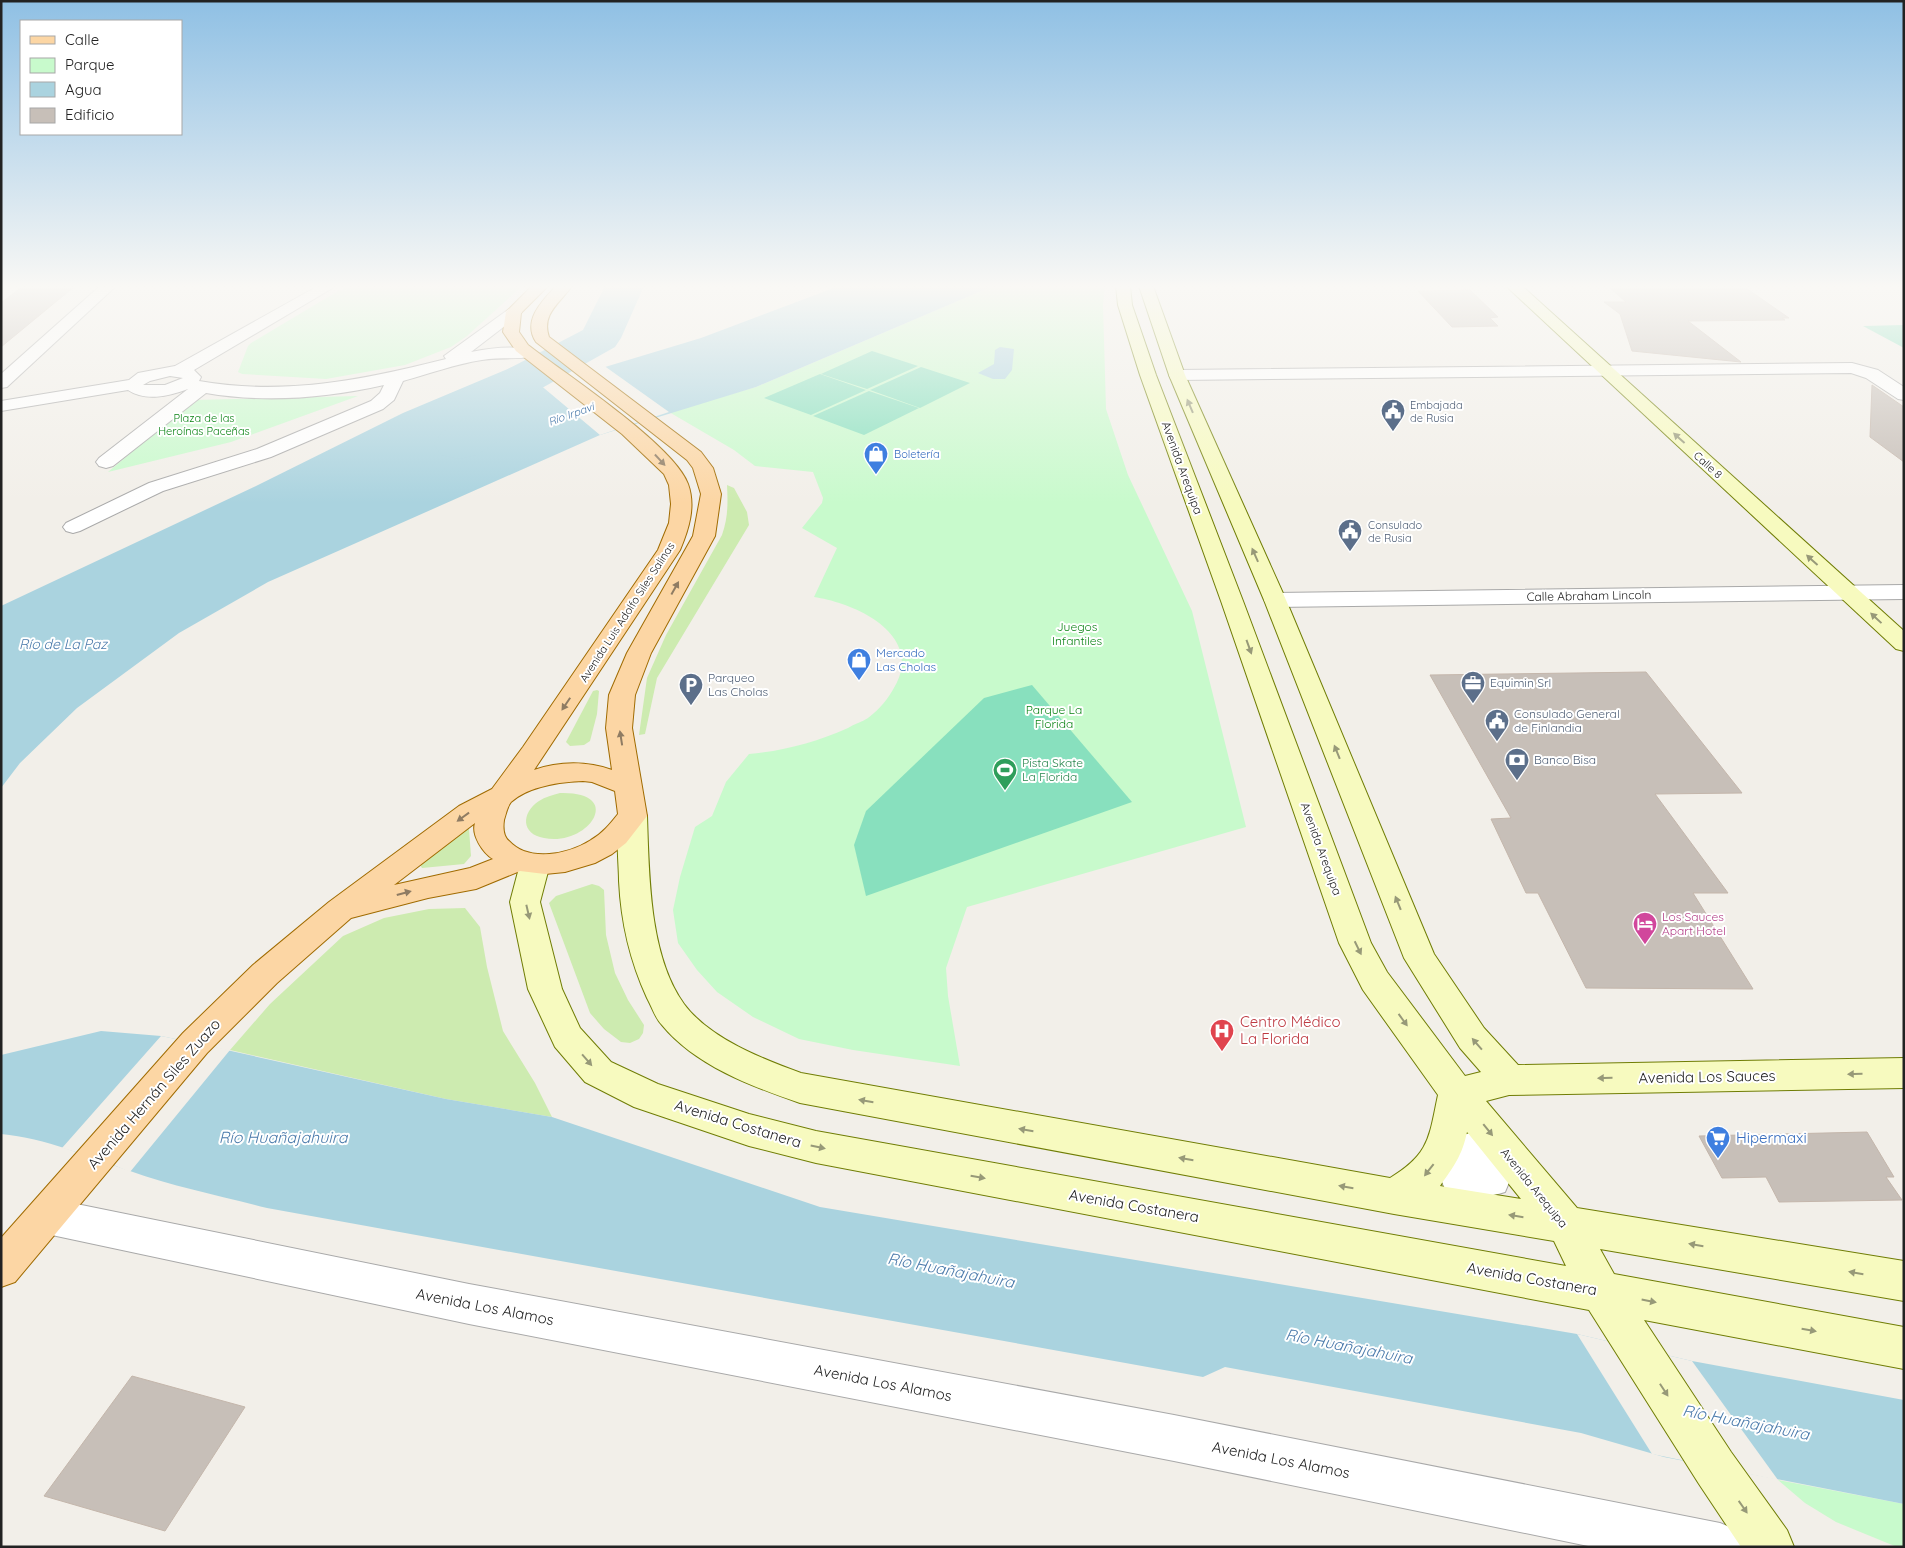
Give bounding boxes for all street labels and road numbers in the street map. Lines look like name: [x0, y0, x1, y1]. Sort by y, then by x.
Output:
street label: Avenida Arequipa: [1159, 419, 1206, 516]
street label: Calle 8: [1691, 448, 1725, 482]
street label: Avenida Luis Adolfo Siles Salinas: [577, 539, 677, 685]
street label: Calle Abraham Lincoln: [1527, 587, 1651, 604]
street label: Avenida Arequipa: [1298, 800, 1345, 897]
street label: Avenida Hernán Siles Zuazo: [83, 1015, 224, 1173]
street label: Avenida Los Sauces: [1638, 1066, 1776, 1087]
street label: Avenida Costanera: [672, 1095, 804, 1152]
street label: Avenida Arequipa: [1498, 1145, 1571, 1230]
street label: Avenida Costanera: [1068, 1185, 1201, 1226]
street label: Avenida Costanera: [1466, 1258, 1599, 1299]
street label: Avenida Los Alamos: [415, 1284, 556, 1329]
street label: Avenida Los Alamos: [813, 1360, 954, 1405]
street label: Avenida Los Alamos: [1211, 1437, 1352, 1482]

